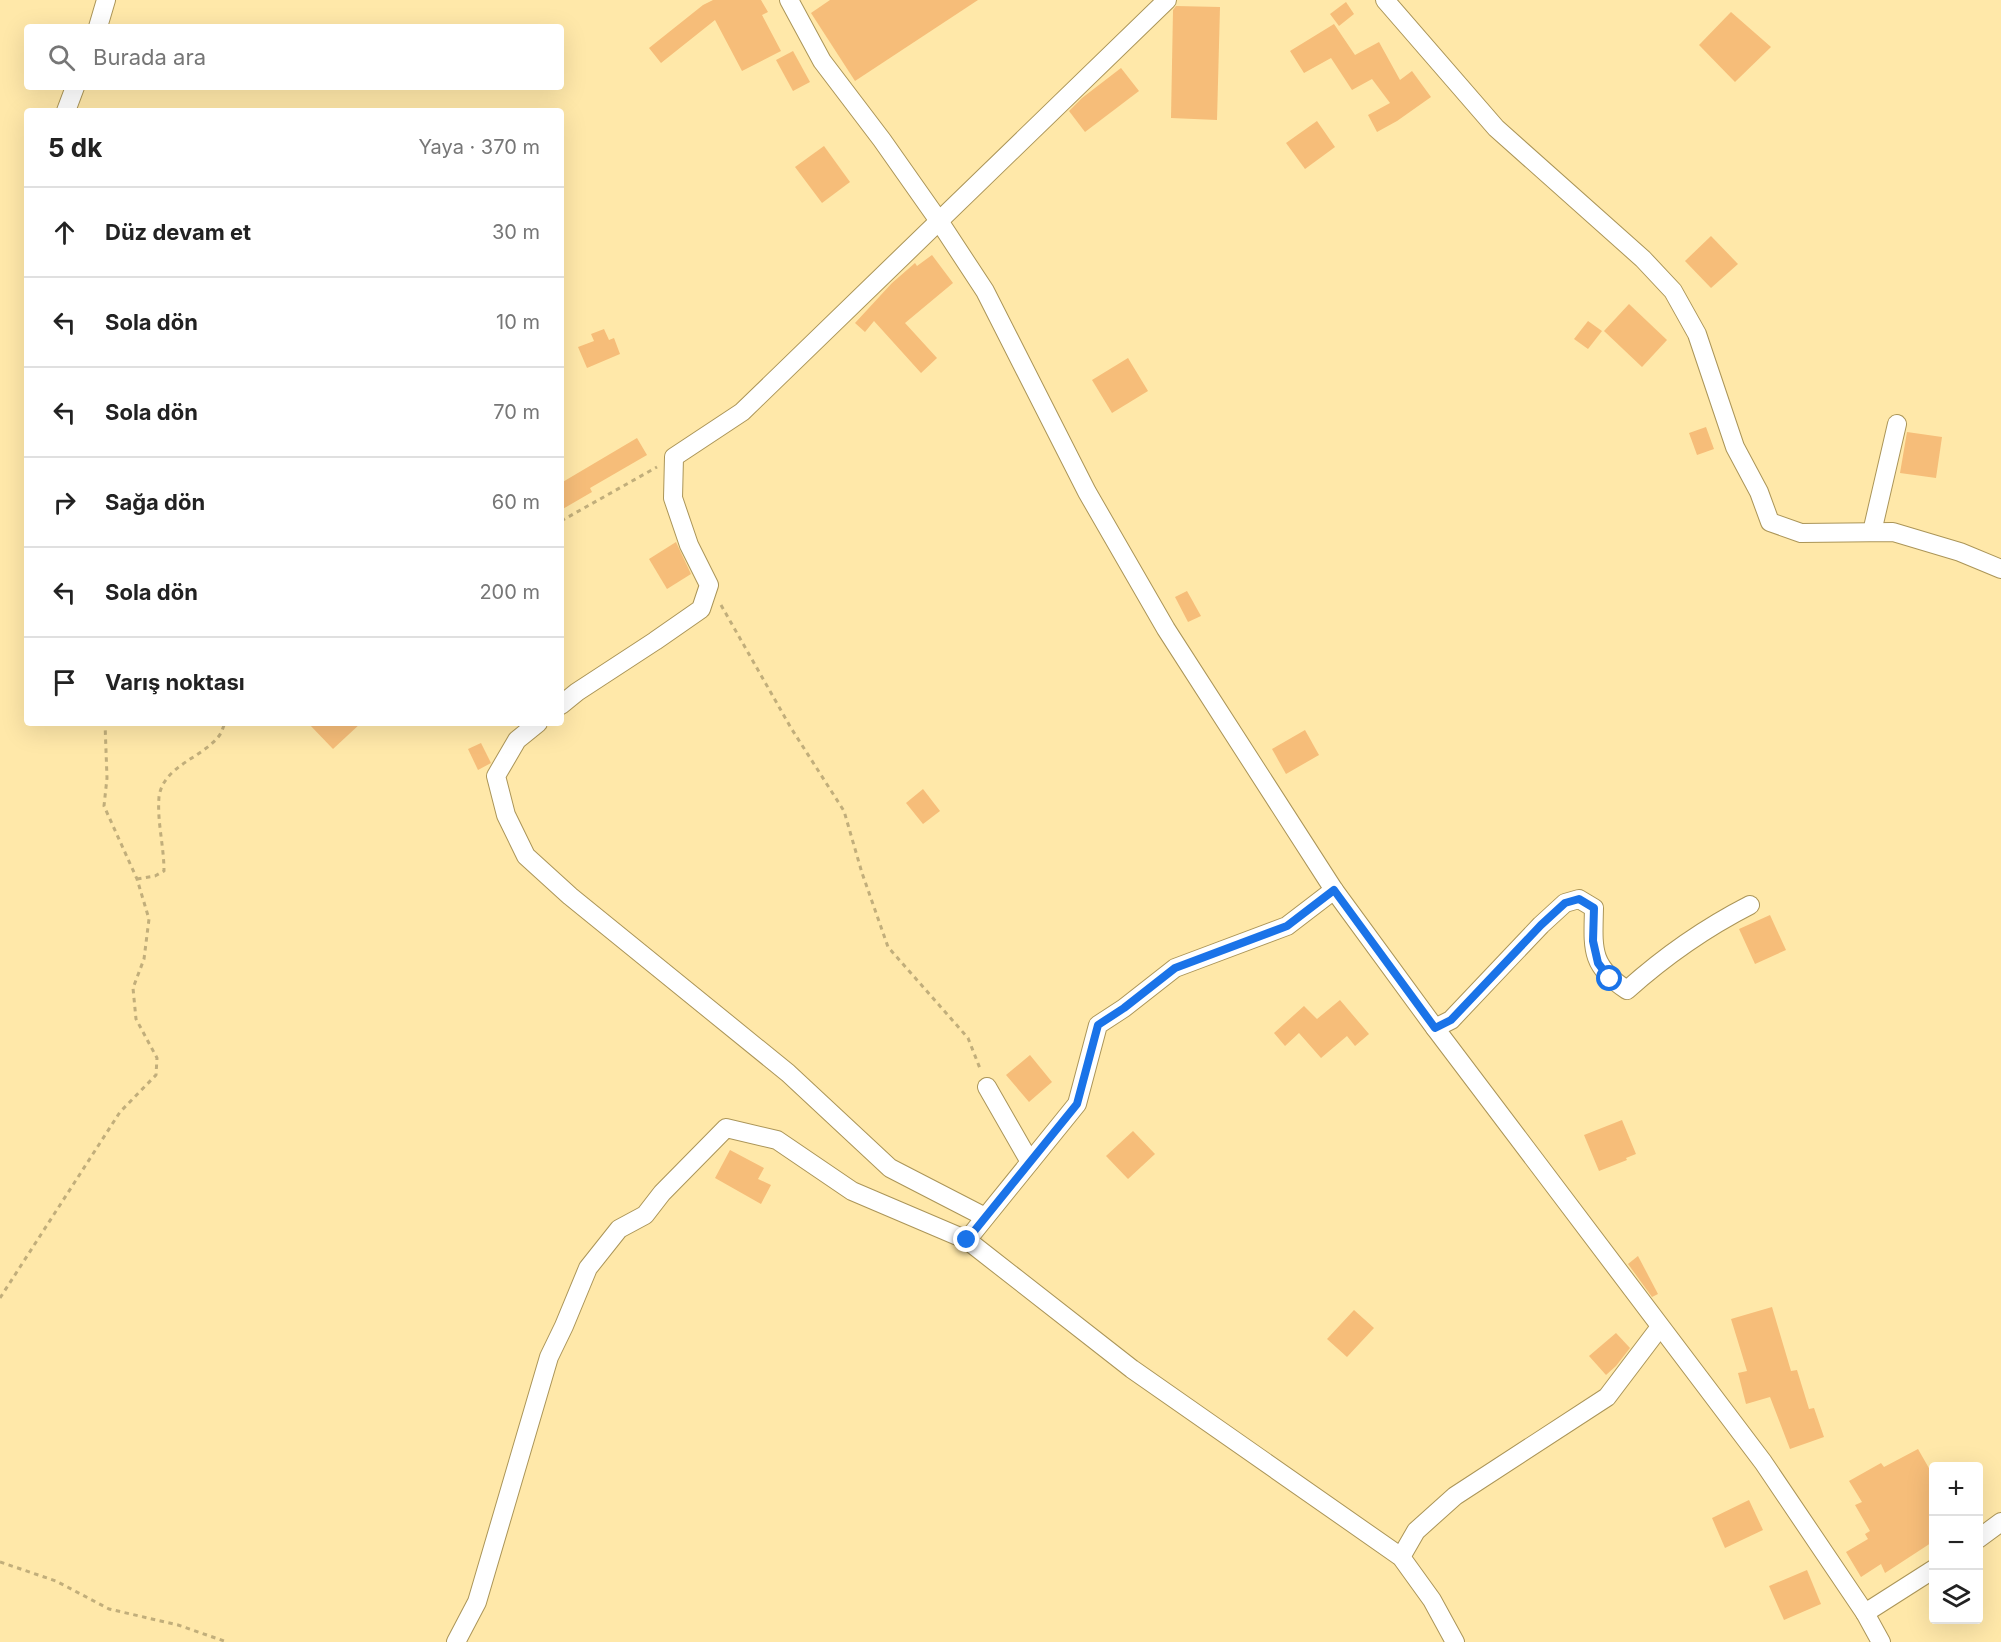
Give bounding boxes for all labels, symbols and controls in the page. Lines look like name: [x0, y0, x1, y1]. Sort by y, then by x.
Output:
search box: [24, 24, 564, 90]
icon: search: [45, 41, 78, 74]
text: Burada ara: [93, 44, 206, 70]
text: 5 dk: [48, 132, 102, 163]
text: Yaya · 370 m: [418, 135, 540, 159]
icon: ahead: [48, 216, 81, 249]
text: Düz devam et: [105, 219, 251, 245]
text: 30 m: [492, 220, 540, 244]
icon: left: [48, 306, 81, 339]
text: Sola dön: [105, 309, 198, 335]
text: 10 m: [496, 310, 540, 334]
icon: left: [48, 396, 81, 429]
text: Sola dön: [105, 399, 198, 425]
text: 70 m: [493, 400, 540, 424]
icon: right: [48, 486, 81, 519]
text: Sağa dön: [105, 489, 205, 515]
text: 60 m: [492, 490, 540, 514]
icon: left: [48, 576, 81, 609]
text: Sola dön: [105, 579, 198, 605]
text: 200 m: [479, 580, 540, 604]
icon: arrive: [48, 666, 81, 699]
text: Varış noktası: [105, 669, 245, 695]
route start: [1596, 965, 1622, 991]
route end: [953, 1226, 979, 1252]
map controls: [1929, 1462, 1983, 1624]
button: +: [1929, 1462, 1983, 1516]
button: −: [1929, 1516, 1983, 1570]
button: layers: [1929, 1570, 1983, 1624]

